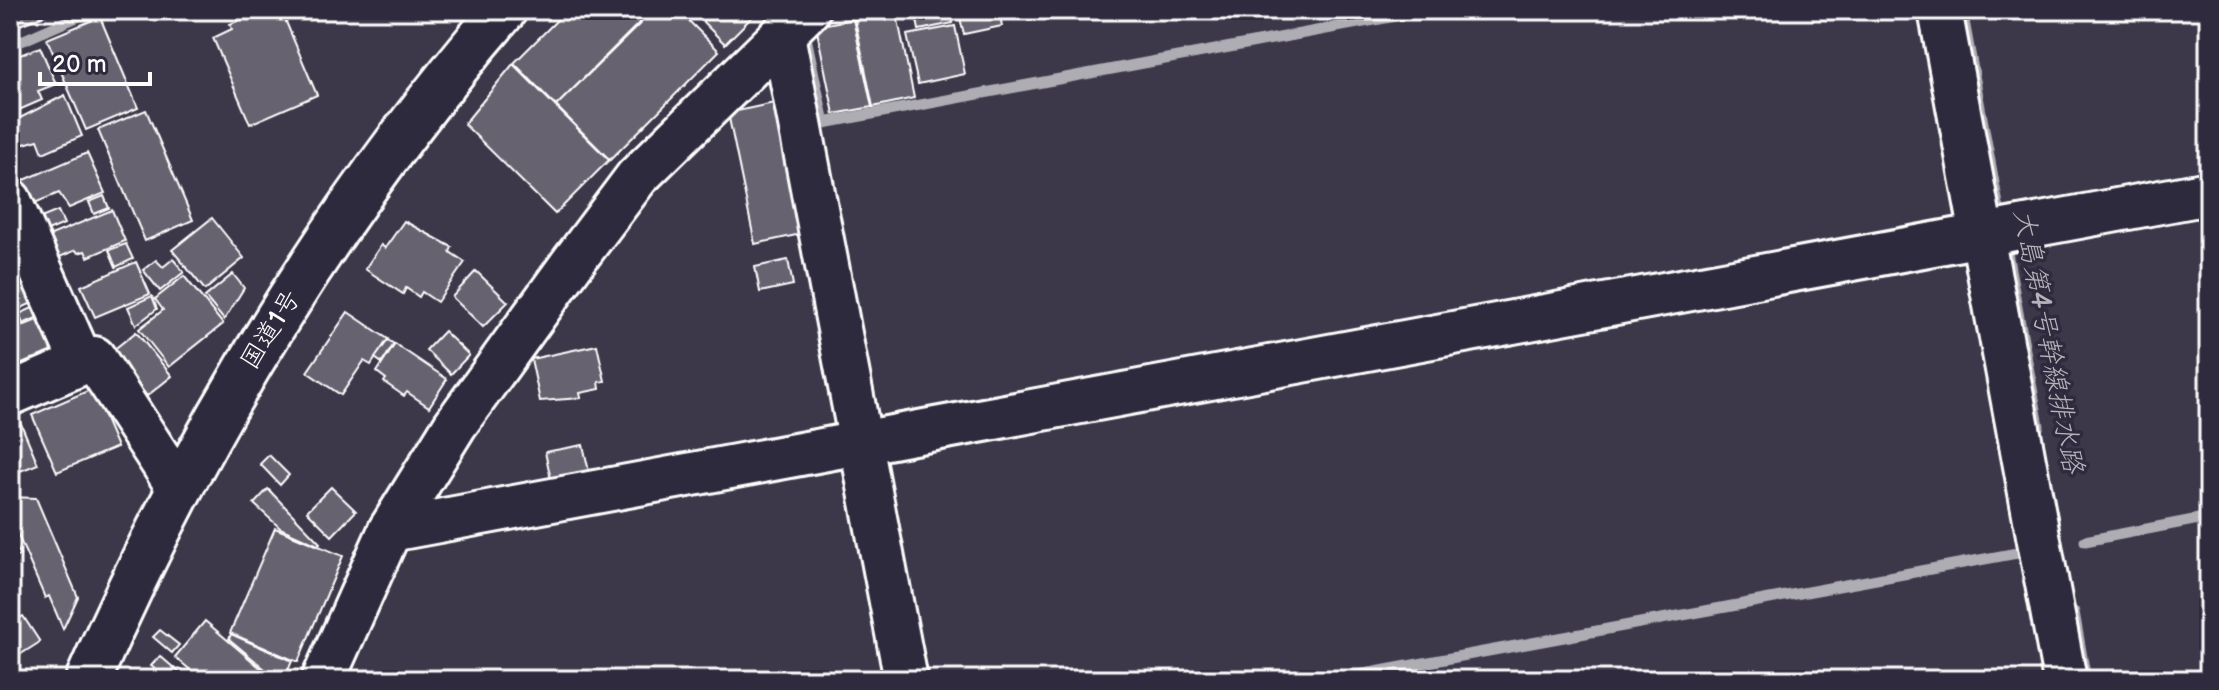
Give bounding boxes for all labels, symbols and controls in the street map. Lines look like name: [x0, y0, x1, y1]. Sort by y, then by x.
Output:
scale bar: [40, 36, 150, 86]
text: 20 m: [52, 50, 107, 79]
water label: 大島第4号幹線排水路: [2006, 206, 2090, 478]
street label: 国道1号: [235, 284, 307, 376]

